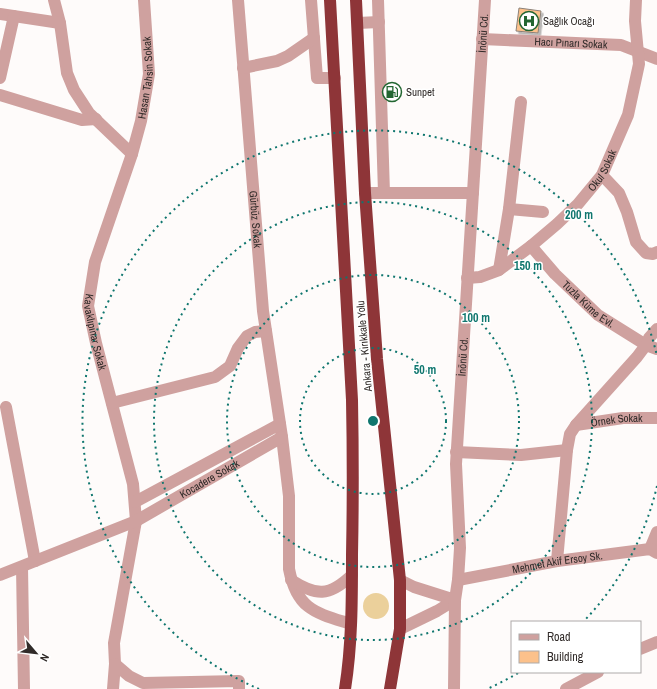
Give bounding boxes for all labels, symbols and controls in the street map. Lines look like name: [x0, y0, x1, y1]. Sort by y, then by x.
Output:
hospital icon: Sağlık Ocağı: [518, 10, 540, 32]
street label: İnönü Cd.: [475, 13, 491, 53]
place label: Sağlık Ocağı: [543, 14, 595, 28]
street label: Hacı Pınarı Sokak: [534, 34, 608, 51]
street label: Hasan Tahsin Sokak: [134, 36, 156, 120]
fuel station icon: Sunpet: [381, 81, 403, 103]
place label: Sunpet: [406, 85, 435, 99]
street label: Okul Sokak: [584, 147, 619, 194]
street label: Gürbüz Sokak: [246, 190, 265, 249]
text: 200 m: [565, 207, 593, 223]
text: 150 m: [514, 258, 542, 274]
street label: Tuzla Küme Evl.: [559, 278, 617, 331]
street label: Kavaklıpınar Sokak: [81, 293, 110, 372]
street label: Ankara - Kırıkkale Yolu: [353, 300, 375, 393]
text: 100 m: [462, 310, 490, 326]
street label: İnönü Cd.: [455, 337, 471, 377]
text: 50 m: [414, 362, 436, 378]
street label: Örnek Sokak: [590, 411, 643, 430]
centre of rings: [366, 414, 380, 428]
street label: Kocadere Sokak: [177, 456, 242, 501]
street label: Mehmet Akif Ersoy Sk.: [511, 548, 603, 576]
legend: [511, 621, 641, 673]
text: Road: [547, 629, 571, 645]
north arrow: [16, 633, 56, 673]
text: Building: [547, 649, 584, 665]
text: N: [37, 652, 53, 664]

